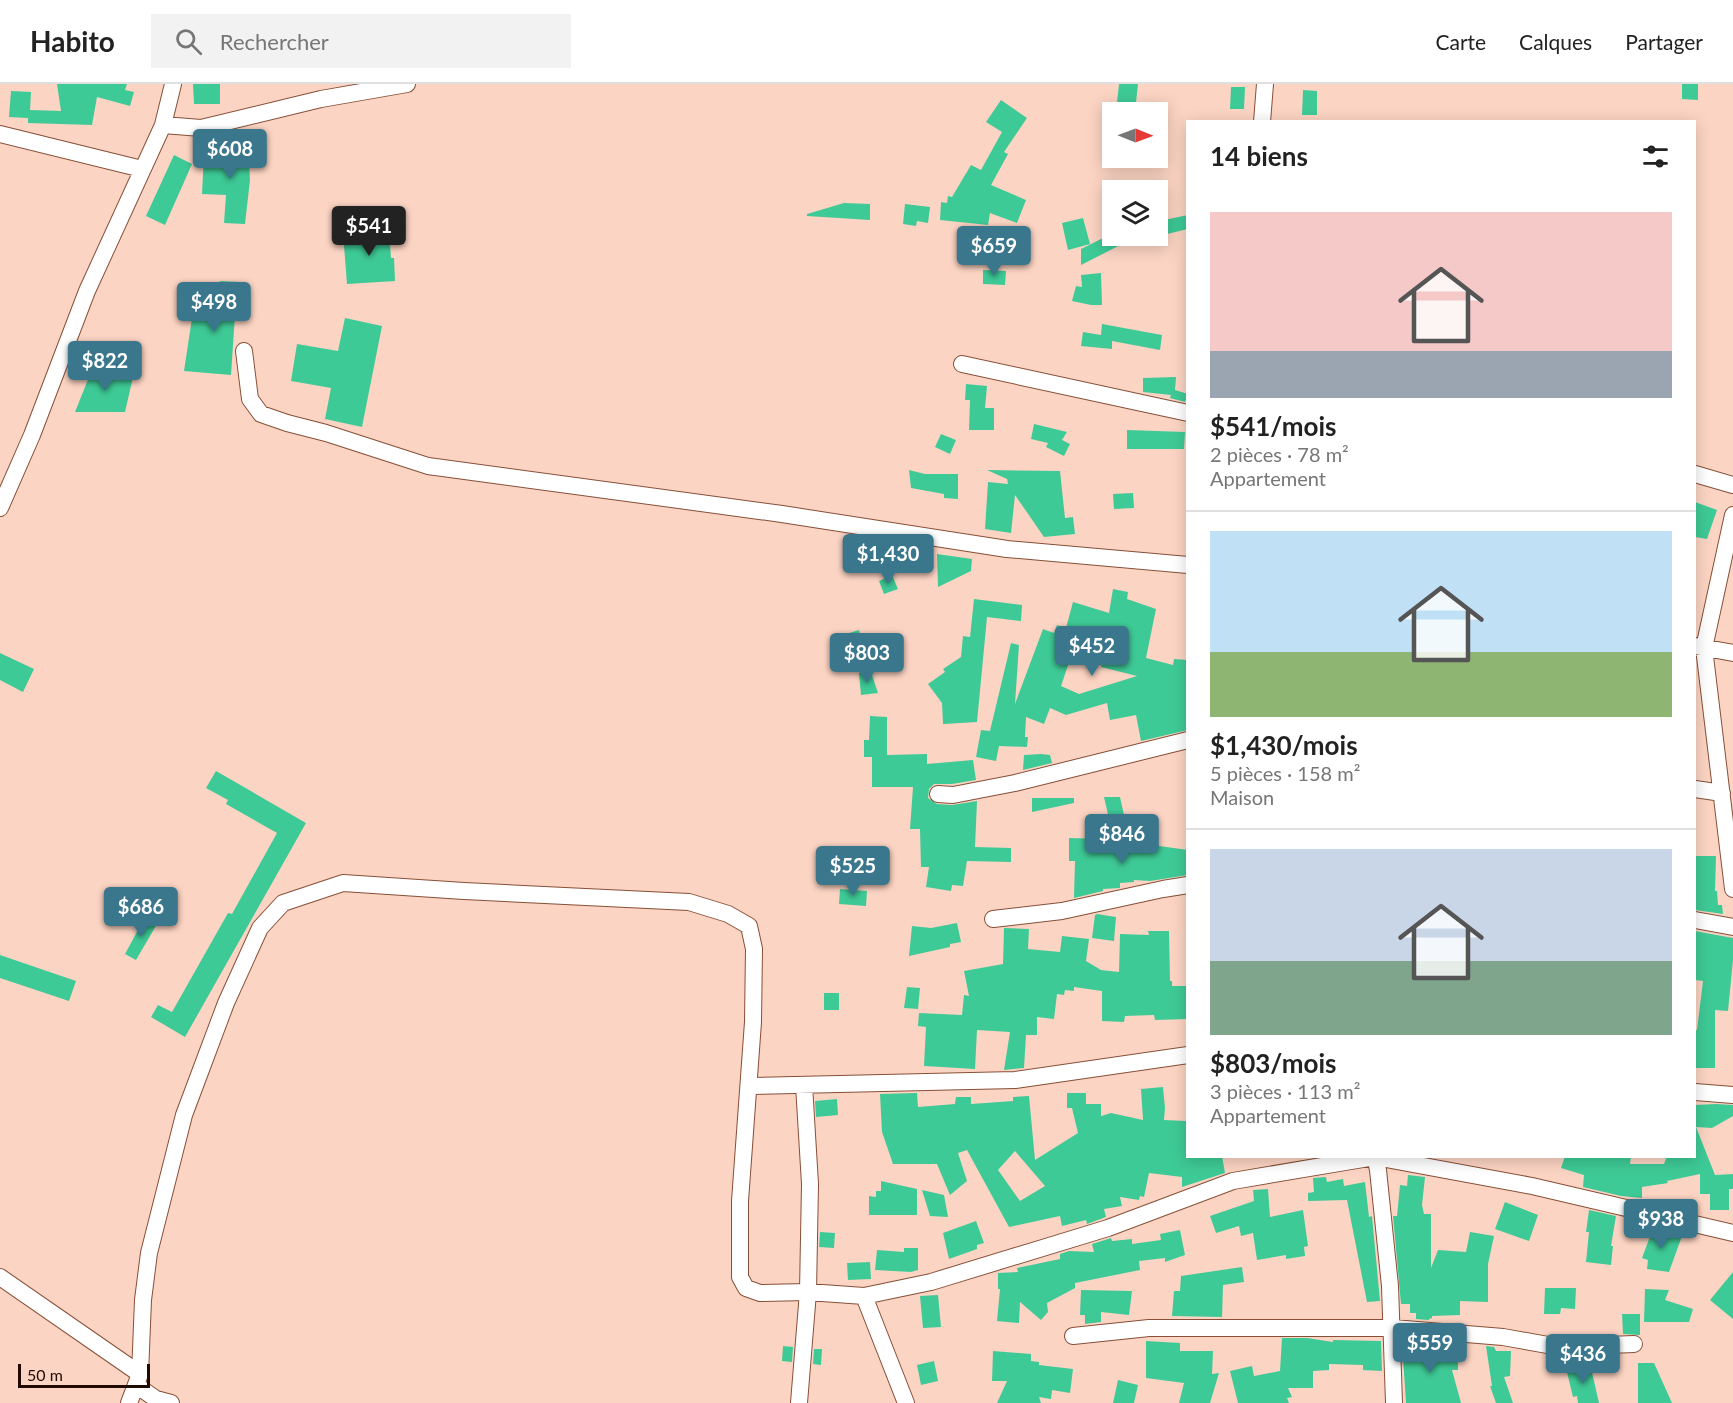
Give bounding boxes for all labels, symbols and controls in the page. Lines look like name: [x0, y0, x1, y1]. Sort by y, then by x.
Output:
search box: [151, 14, 571, 68]
text: Habito: [30, 24, 115, 58]
icon: search: [172, 25, 205, 58]
text: Rechercher: [220, 28, 329, 55]
text: Carte: [1435, 29, 1486, 54]
text: Calques: [1519, 29, 1592, 54]
text: Partager: [1625, 29, 1703, 54]
north arrow: [1102, 102, 1168, 168]
map controls: [1102, 102, 1168, 246]
pin: $608: [194, 129, 266, 180]
text: $608: [207, 136, 253, 160]
text: 14 biens: [1210, 140, 1308, 172]
icon: filters: [1639, 140, 1672, 173]
button: layers: [1102, 180, 1168, 246]
pin: $541: [333, 206, 405, 257]
text: $541: [346, 213, 392, 237]
pin: $659: [958, 226, 1030, 277]
text: $659: [971, 233, 1017, 257]
icon: home: [1387, 251, 1495, 359]
pin: $498: [178, 282, 250, 333]
text: $498: [191, 289, 237, 313]
pin: $822: [69, 341, 141, 392]
text: $822: [82, 348, 128, 372]
text: $541/mois: [1210, 410, 1336, 442]
text: 2 pièces · 78 m²: [1210, 442, 1349, 466]
text: Appartement: [1210, 466, 1326, 490]
pin: $1,430: [839, 534, 937, 585]
text: $1,430: [857, 541, 919, 565]
icon: home: [1387, 570, 1495, 678]
pin: $452: [1056, 626, 1128, 677]
pin: $803: [831, 633, 903, 684]
text: $452: [1069, 633, 1115, 657]
text: $803: [844, 640, 890, 664]
text: $1,430/mois: [1210, 729, 1358, 761]
text: 5 pièces · 158 m²: [1210, 761, 1360, 785]
text: Maison: [1210, 785, 1274, 809]
pin: $846: [1086, 814, 1158, 865]
text: $846: [1099, 821, 1145, 845]
pin: $525: [817, 846, 889, 897]
text: $525: [830, 853, 876, 877]
pin: $686: [105, 887, 177, 938]
icon: home: [1387, 888, 1495, 996]
text: $686: [118, 894, 164, 918]
text: $803/mois: [1210, 1047, 1336, 1079]
text: 3 pièces · 113 m²: [1210, 1079, 1360, 1103]
text: Appartement: [1210, 1103, 1326, 1127]
pin: $938: [1625, 1199, 1697, 1250]
text: $938: [1638, 1206, 1684, 1230]
pin: $559: [1394, 1323, 1466, 1374]
text: $559: [1407, 1330, 1453, 1354]
pin: $436: [1547, 1334, 1619, 1385]
text: $436: [1560, 1341, 1606, 1365]
scale bar: [18, 1361, 150, 1388]
text: 50 m: [27, 1365, 63, 1384]

